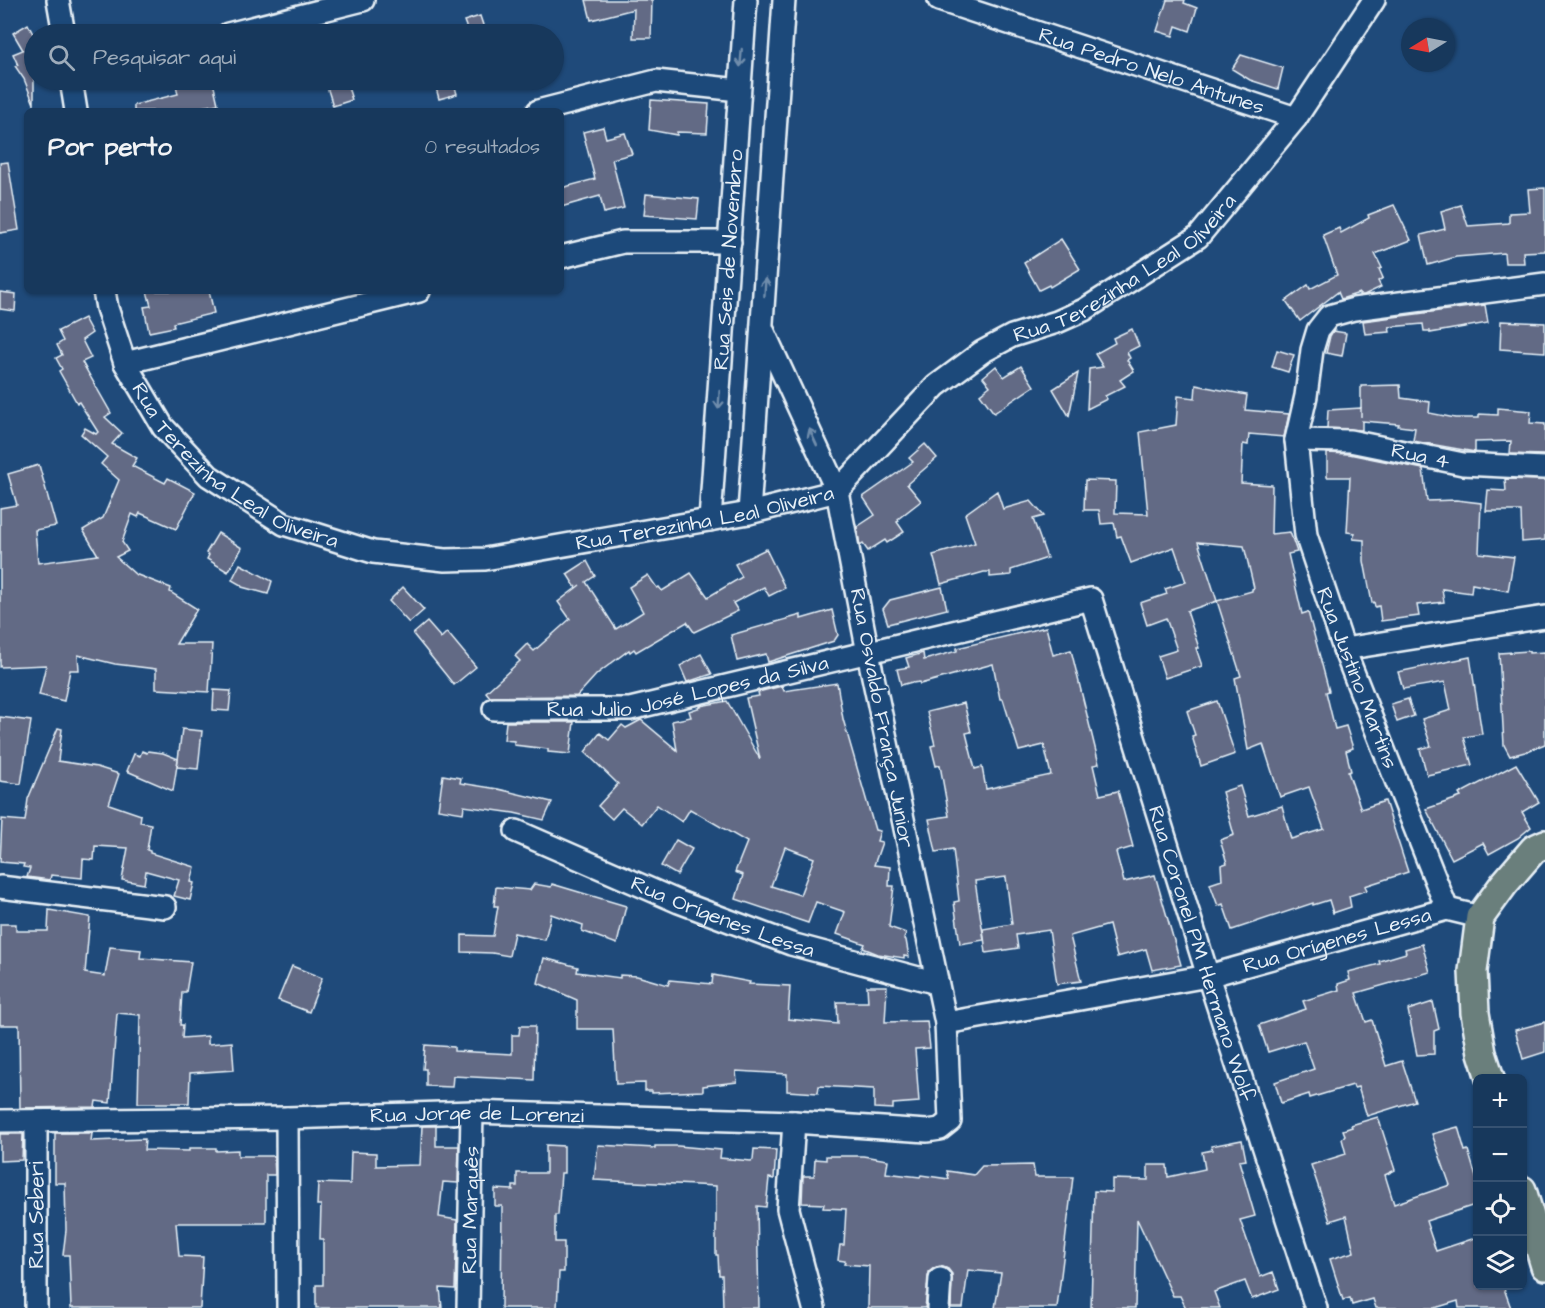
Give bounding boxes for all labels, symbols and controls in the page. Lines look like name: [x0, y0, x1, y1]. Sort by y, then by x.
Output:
north arrow: [1401, 18, 1455, 72]
street label: Rua Pedro Nelo Antunes: [1035, 20, 1268, 121]
search box: [24, 24, 564, 90]
icon: search: [45, 41, 78, 74]
text: Pesquisar aqui: [93, 42, 236, 73]
one-way arrow: [736, 48, 747, 68]
text: Por perto: [48, 129, 172, 165]
text: 0 resultados: [424, 133, 540, 161]
street label: Rua Seis de Novembro: [706, 148, 750, 371]
street label: Rua Terezinha Leal Oliveira: [1010, 187, 1243, 349]
one-way arrow: [760, 277, 771, 297]
street label: Rua Terezinha Leal Oliveira: [125, 377, 342, 555]
one-way arrow: [713, 389, 724, 409]
one-way arrow: [806, 429, 818, 447]
street label: Rua 4: [1389, 435, 1452, 475]
street label: Rua Terezinha Leal Oliveira: [573, 478, 837, 557]
street label: Rua Justino Martins: [1309, 583, 1405, 773]
street label: Rua Osvaldo França Junior: [843, 586, 921, 851]
street label: Rua Julio José Lopes da Silva: [547, 648, 831, 724]
street label: Rua Coronel PM Hermano Wolf: [1141, 802, 1262, 1105]
street label: Rua Orígenes Lessa: [626, 868, 818, 964]
street label: Rua Orígenes Lessa: [1239, 900, 1435, 980]
map controls: [1473, 1074, 1527, 1290]
button: +: [1473, 1074, 1527, 1128]
street label: Rua Jorge de Lorenzi: [370, 1097, 584, 1130]
button: −: [1473, 1128, 1527, 1182]
street label: Rua Marquês: [454, 1146, 486, 1274]
street label: Rua Seberi: [22, 1161, 51, 1269]
button: locate: [1473, 1182, 1527, 1236]
button: layers: [1473, 1236, 1527, 1290]

